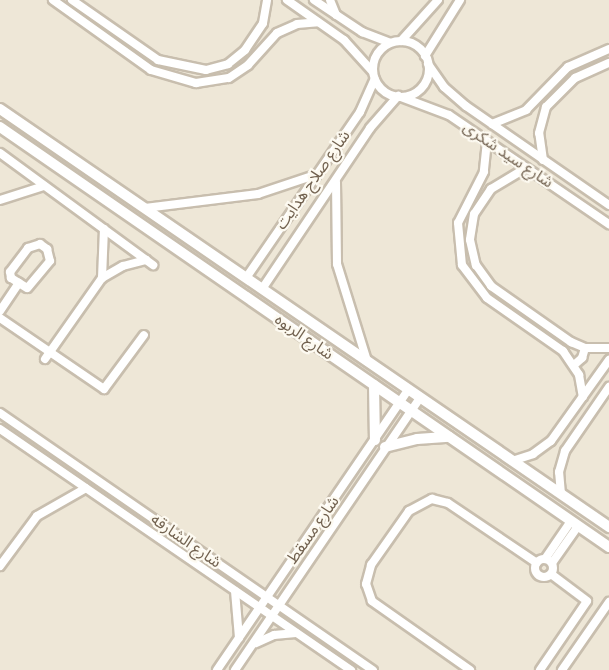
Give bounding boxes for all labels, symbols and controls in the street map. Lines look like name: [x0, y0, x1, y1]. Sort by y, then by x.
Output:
street label: شارع سيد شكرى: [459, 118, 557, 192]
street label: شارع صلاح هدايت: [272, 127, 354, 233]
street label: شارع الربوه: [271, 310, 337, 364]
street label: شارع مسقط: [283, 492, 343, 568]
street label: شارع الشارقه: [147, 510, 225, 572]

